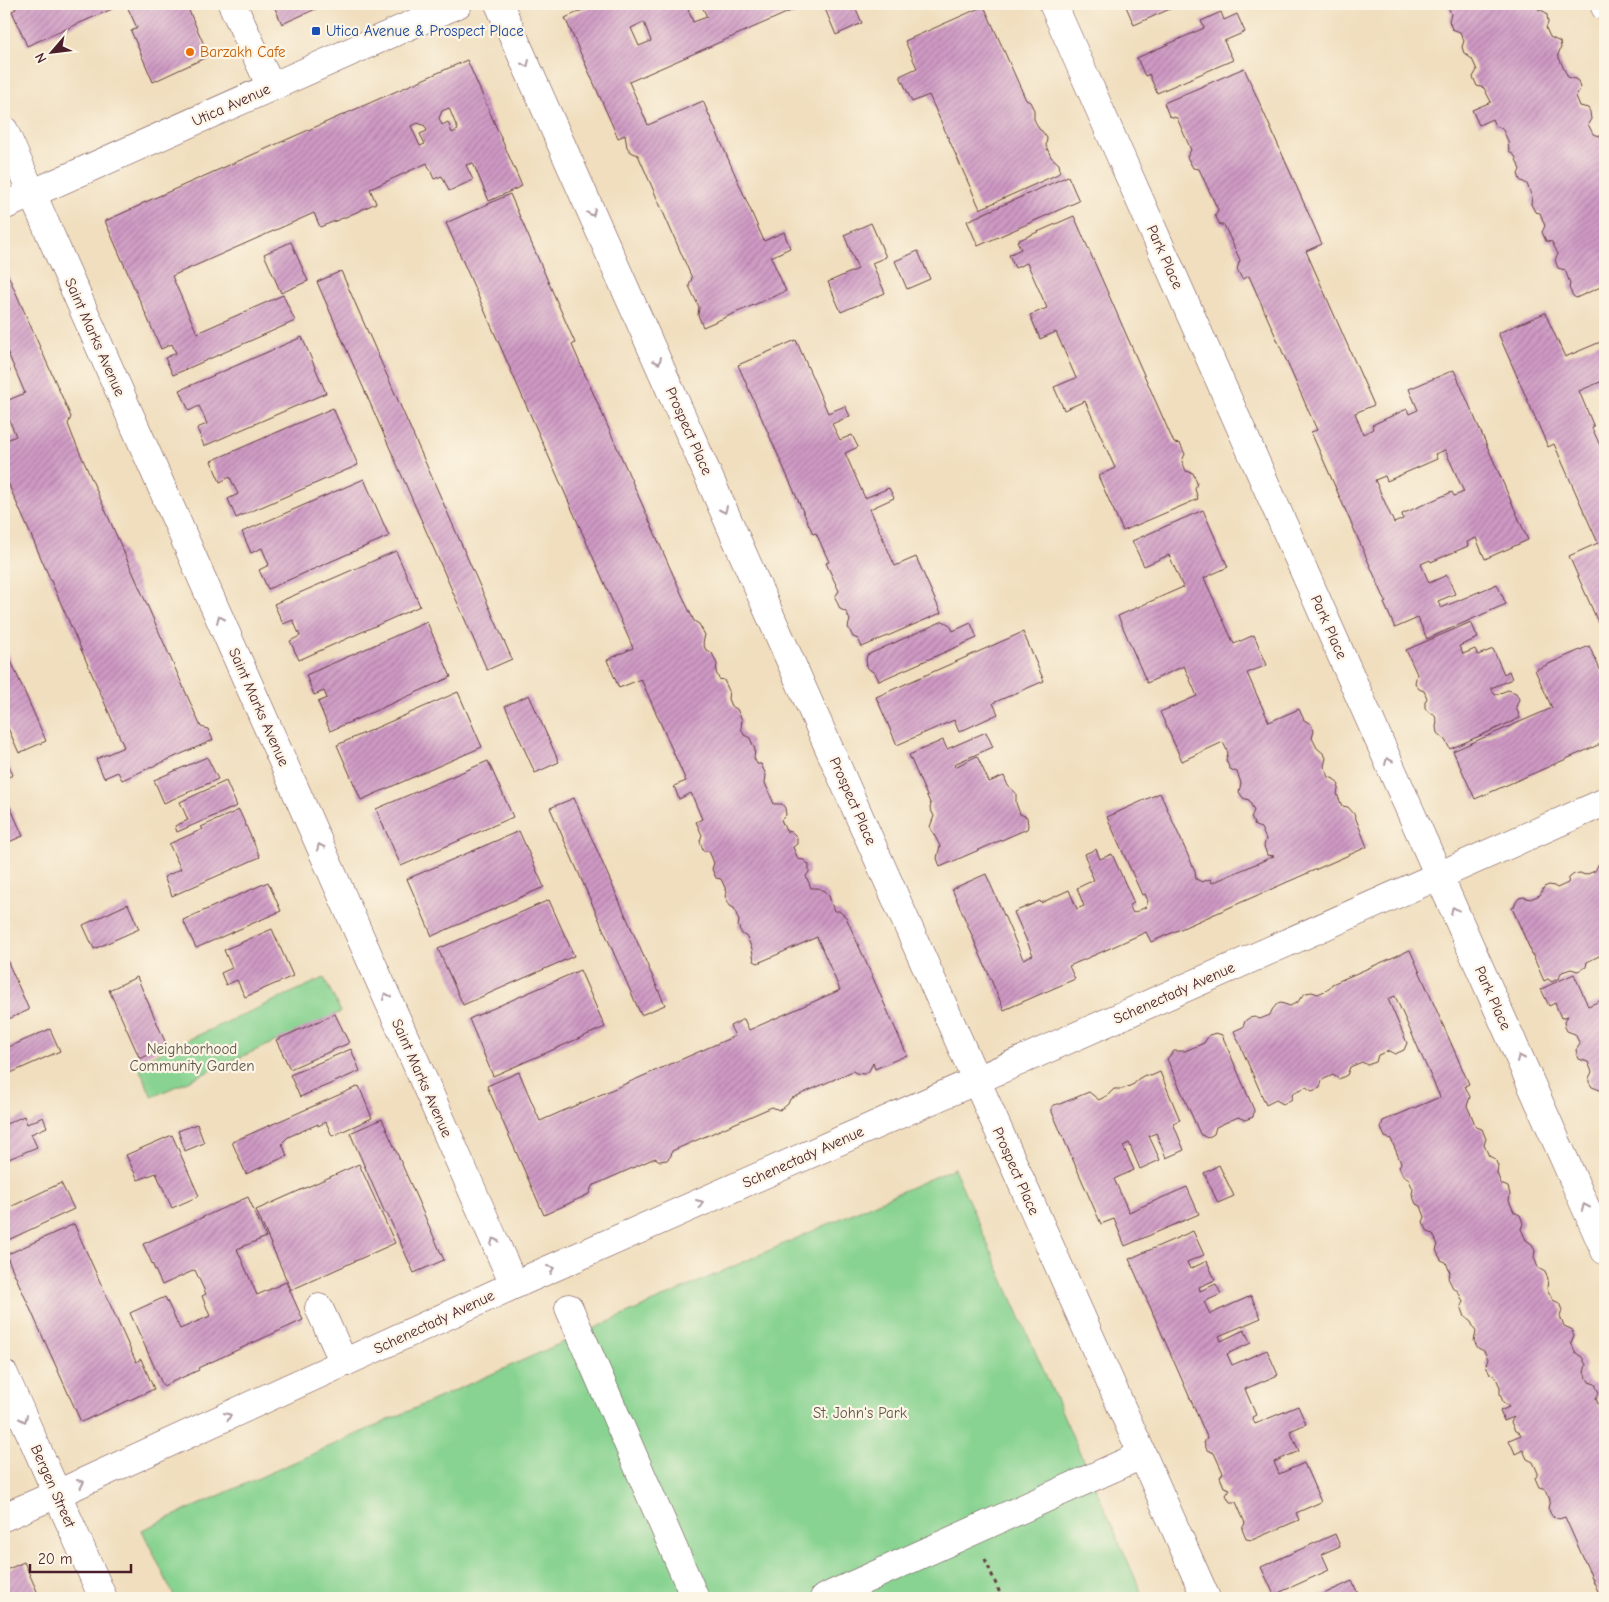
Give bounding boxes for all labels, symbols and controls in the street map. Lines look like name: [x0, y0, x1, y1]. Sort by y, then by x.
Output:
place label: Utica Avenue & Prospect Place: [326, 22, 524, 40]
marker: Utica Avenue & Prospect Place: [310, 25, 322, 37]
north arrow: [28, 28, 78, 78]
place label: Barzakh Cafe: [200, 43, 286, 61]
marker: Barzakh Cafe: [184, 46, 196, 58]
text: N: [31, 50, 51, 66]
one-way arrow: [520, 59, 531, 68]
street label: Utica Avenue: [189, 80, 273, 130]
one-way arrow: [586, 208, 596, 217]
street label: Park Place: [1143, 222, 1187, 292]
street label: Saint Marks Avenue: [61, 275, 129, 399]
one-way arrow: [651, 356, 662, 365]
street label: Prospect Place: [662, 384, 717, 478]
one-way arrow: [717, 505, 728, 514]
street label: Park Place: [1307, 592, 1351, 662]
one-way arrow: [215, 615, 226, 624]
street label: Saint Marks Avenue: [225, 645, 293, 769]
street label: Prospect Place: [826, 754, 881, 848]
one-way arrow: [1384, 757, 1395, 766]
one-way arrow: [316, 843, 327, 852]
one-way arrow: [1449, 906, 1460, 915]
street label: Schenectady Avenue: [1110, 958, 1238, 1028]
street label: Park Place: [1471, 963, 1515, 1033]
one-way arrow: [381, 992, 392, 1001]
street label: Saint Marks Avenue: [388, 1016, 456, 1140]
park label: Neighborhood Community Garden: [129, 1040, 255, 1075]
one-way arrow: [1515, 1054, 1526, 1063]
street label: Schenectady Avenue: [739, 1122, 867, 1192]
street label: Prospect Place: [989, 1124, 1044, 1218]
one-way arrow: [695, 1198, 704, 1209]
one-way arrow: [1581, 1203, 1592, 1212]
one-way arrow: [489, 1237, 500, 1246]
one-way arrow: [546, 1264, 555, 1275]
street label: Schenectady Avenue: [371, 1286, 498, 1358]
park label: St. John's Park: [813, 1404, 908, 1422]
one-way arrow: [223, 1411, 232, 1422]
one-way arrow: [17, 1414, 28, 1423]
street label: Bergen Street: [27, 1442, 80, 1531]
one-way arrow: [75, 1480, 84, 1490]
scale bar: [30, 1542, 131, 1574]
text: 20 m: [38, 1550, 72, 1568]

